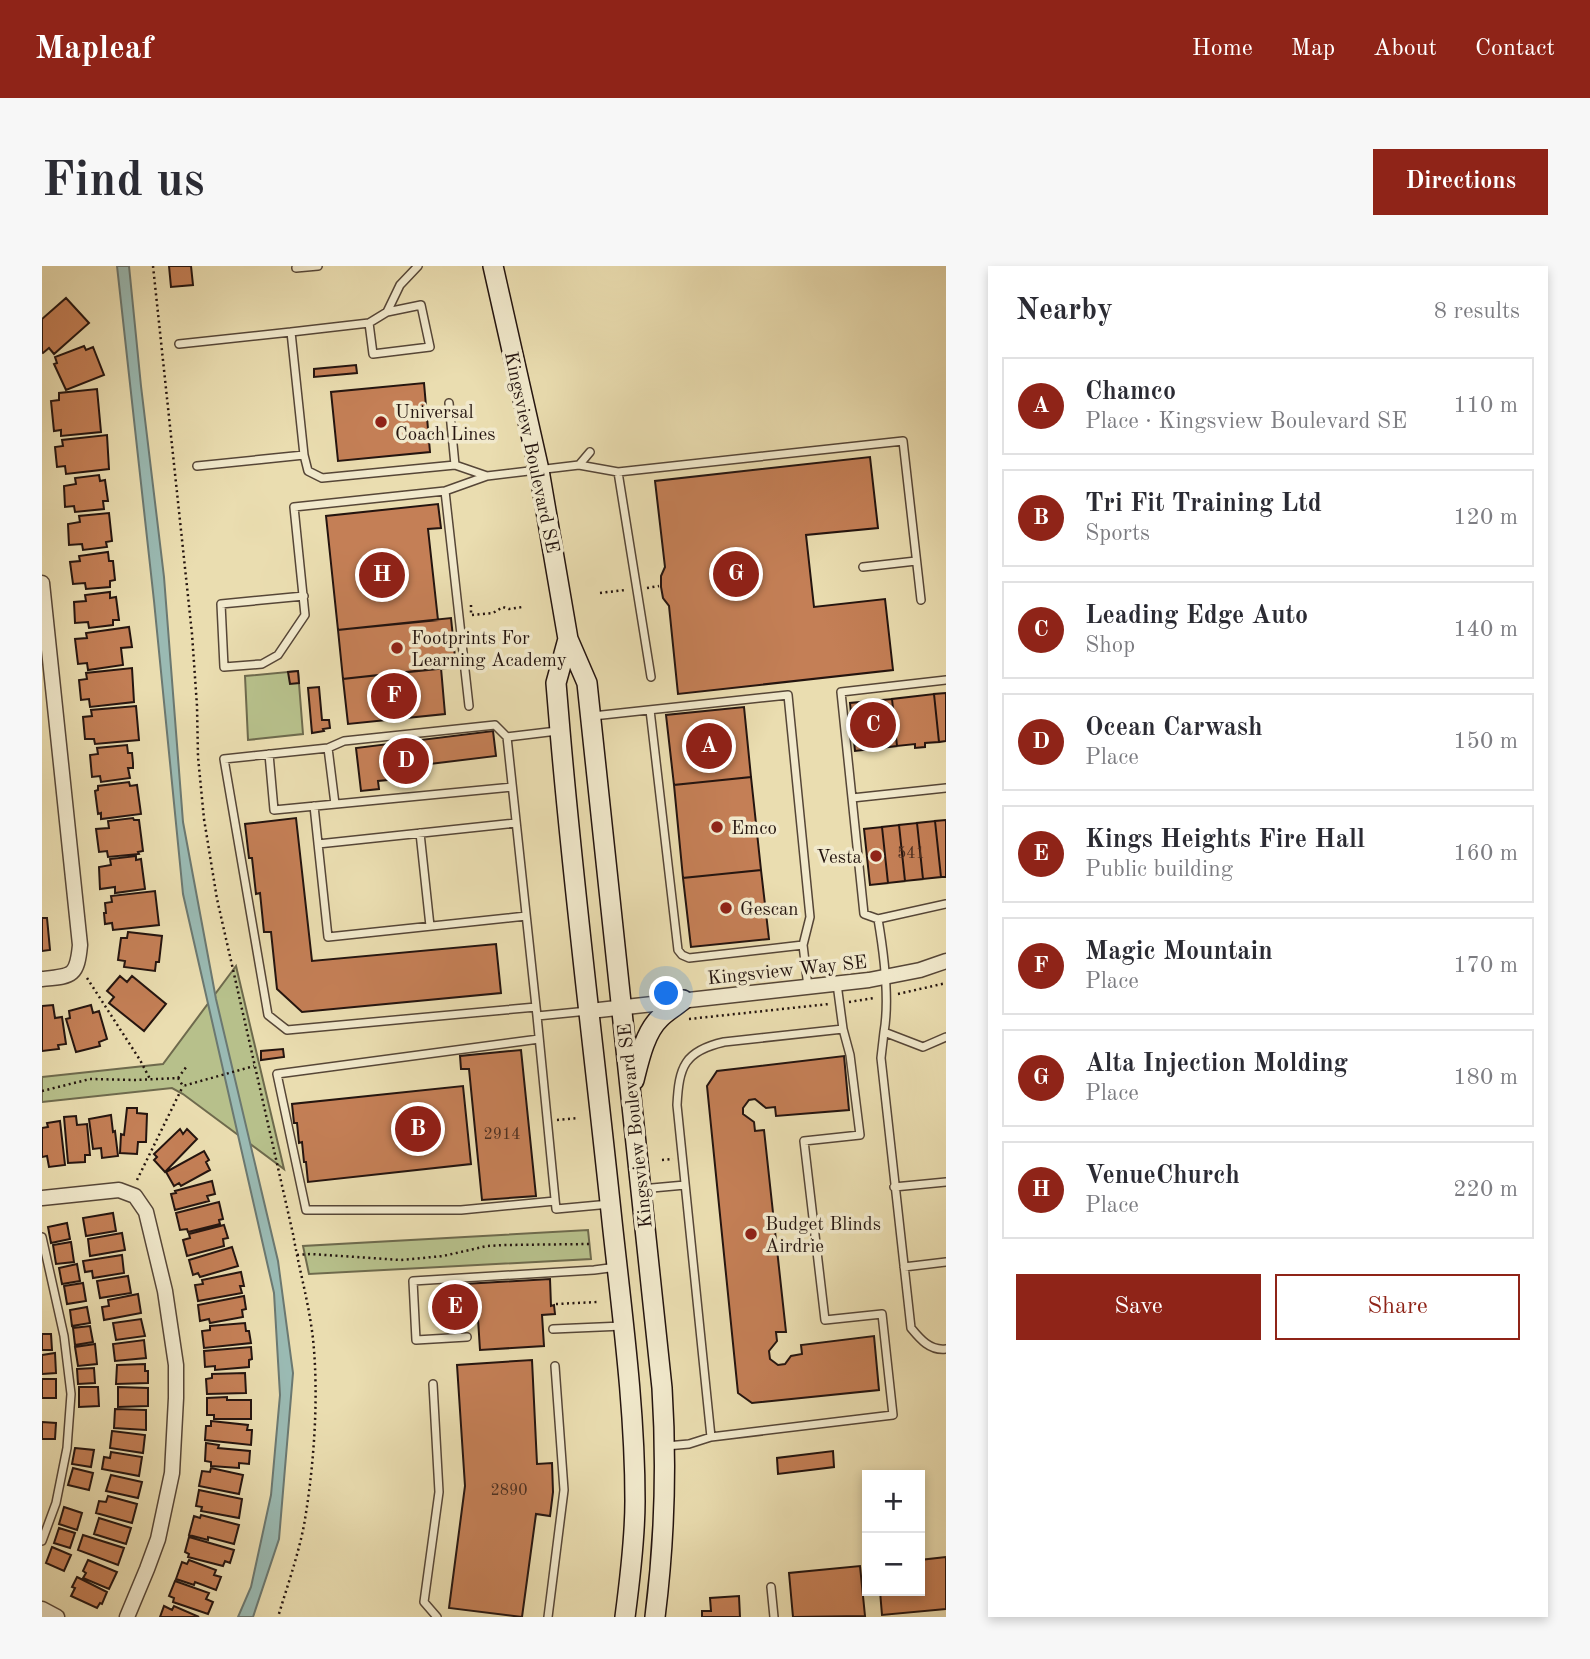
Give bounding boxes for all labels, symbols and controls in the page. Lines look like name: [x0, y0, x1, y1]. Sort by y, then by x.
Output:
text: Mapleaf: [35, 33, 153, 66]
text: Home: [1192, 37, 1253, 61]
text: Map: [1291, 37, 1335, 61]
text: About: [1373, 37, 1437, 61]
text: Contact: [1475, 37, 1555, 61]
button: Directions: [1373, 149, 1548, 215]
text: Find us: [42, 158, 205, 207]
text: Nearby: [1016, 296, 1113, 326]
text: 8 results: [1434, 300, 1520, 323]
street label: Kingsview Boulevard SE: [500, 350, 561, 555]
text: Chamco: [1085, 379, 1176, 405]
text: A: [1032, 394, 1050, 417]
text: 110 m: [1453, 394, 1518, 417]
place label: Universal Coach Lines: [395, 404, 496, 445]
text: Place · Kingsview Boulevard SE: [1085, 410, 1407, 433]
marker: Universal Coach Lines: [373, 414, 389, 430]
text: Tri Fit Training Ltd: [1085, 491, 1322, 517]
text: B: [1033, 506, 1049, 529]
text: 120 m: [1453, 506, 1518, 529]
text: Sports: [1085, 522, 1150, 545]
pin: G: [713, 548, 759, 600]
pin: H: [359, 549, 405, 601]
text: Leading Edge Auto: [1085, 603, 1308, 629]
text: C: [1033, 618, 1049, 641]
text: 140 m: [1453, 618, 1518, 641]
place label: Footprints For Learning Academy: [411, 630, 567, 671]
text: Shop: [1085, 634, 1135, 657]
marker: Footprints For Learning Academy: [389, 640, 405, 656]
pin: F: [371, 670, 417, 722]
pin: C: [850, 699, 896, 751]
text: Ocean Carwash: [1085, 715, 1263, 741]
pin: A: [686, 720, 732, 772]
text: D: [1032, 730, 1050, 753]
text: 150 m: [1453, 730, 1518, 753]
pin: D: [383, 735, 429, 787]
text: Place: [1085, 746, 1139, 769]
marker: Emco: [709, 819, 725, 835]
place label: Emco: [731, 820, 777, 839]
text: Kings Heights Fire Hall: [1085, 827, 1365, 853]
text: E: [1033, 842, 1049, 865]
text: 160 m: [1453, 842, 1518, 865]
house number: 541: [897, 846, 925, 862]
marker: Vesta: [868, 848, 884, 864]
place label: Vesta: [816, 849, 863, 868]
text: Public building: [1085, 858, 1233, 881]
marker: Gescan: [718, 900, 734, 916]
place label: Gescan: [740, 901, 799, 920]
text: Magic Mountain: [1085, 939, 1273, 965]
street label: Kingsview Way SE: [707, 954, 868, 989]
text: F: [1033, 954, 1049, 977]
text: 170 m: [1453, 954, 1518, 977]
text: Place: [1085, 970, 1139, 993]
your location: [649, 976, 683, 1010]
street label: Kingsview Boulevard SE: [616, 1023, 657, 1229]
text: Alta Injection Molding: [1085, 1051, 1348, 1077]
text: G: [1033, 1066, 1049, 1089]
text: 180 m: [1453, 1066, 1518, 1089]
text: Place: [1085, 1082, 1139, 1105]
pin: B: [395, 1103, 441, 1155]
house number: 2914: [483, 1127, 521, 1143]
text: VenueChurch: [1085, 1163, 1240, 1189]
text: H: [1032, 1178, 1050, 1201]
text: 220 m: [1453, 1178, 1518, 1201]
text: Place: [1085, 1194, 1139, 1217]
place label: Budget Blinds Airdrie: [765, 1216, 881, 1257]
marker: Budget Blinds Airdrie: [743, 1226, 759, 1242]
button: Save: [1016, 1274, 1261, 1340]
button: Share: [1275, 1274, 1520, 1340]
pin: E: [432, 1281, 478, 1333]
map controls: [862, 1470, 925, 1596]
button: +: [862, 1470, 925, 1533]
house number: 2890: [490, 1483, 528, 1499]
button: −: [862, 1533, 925, 1596]

